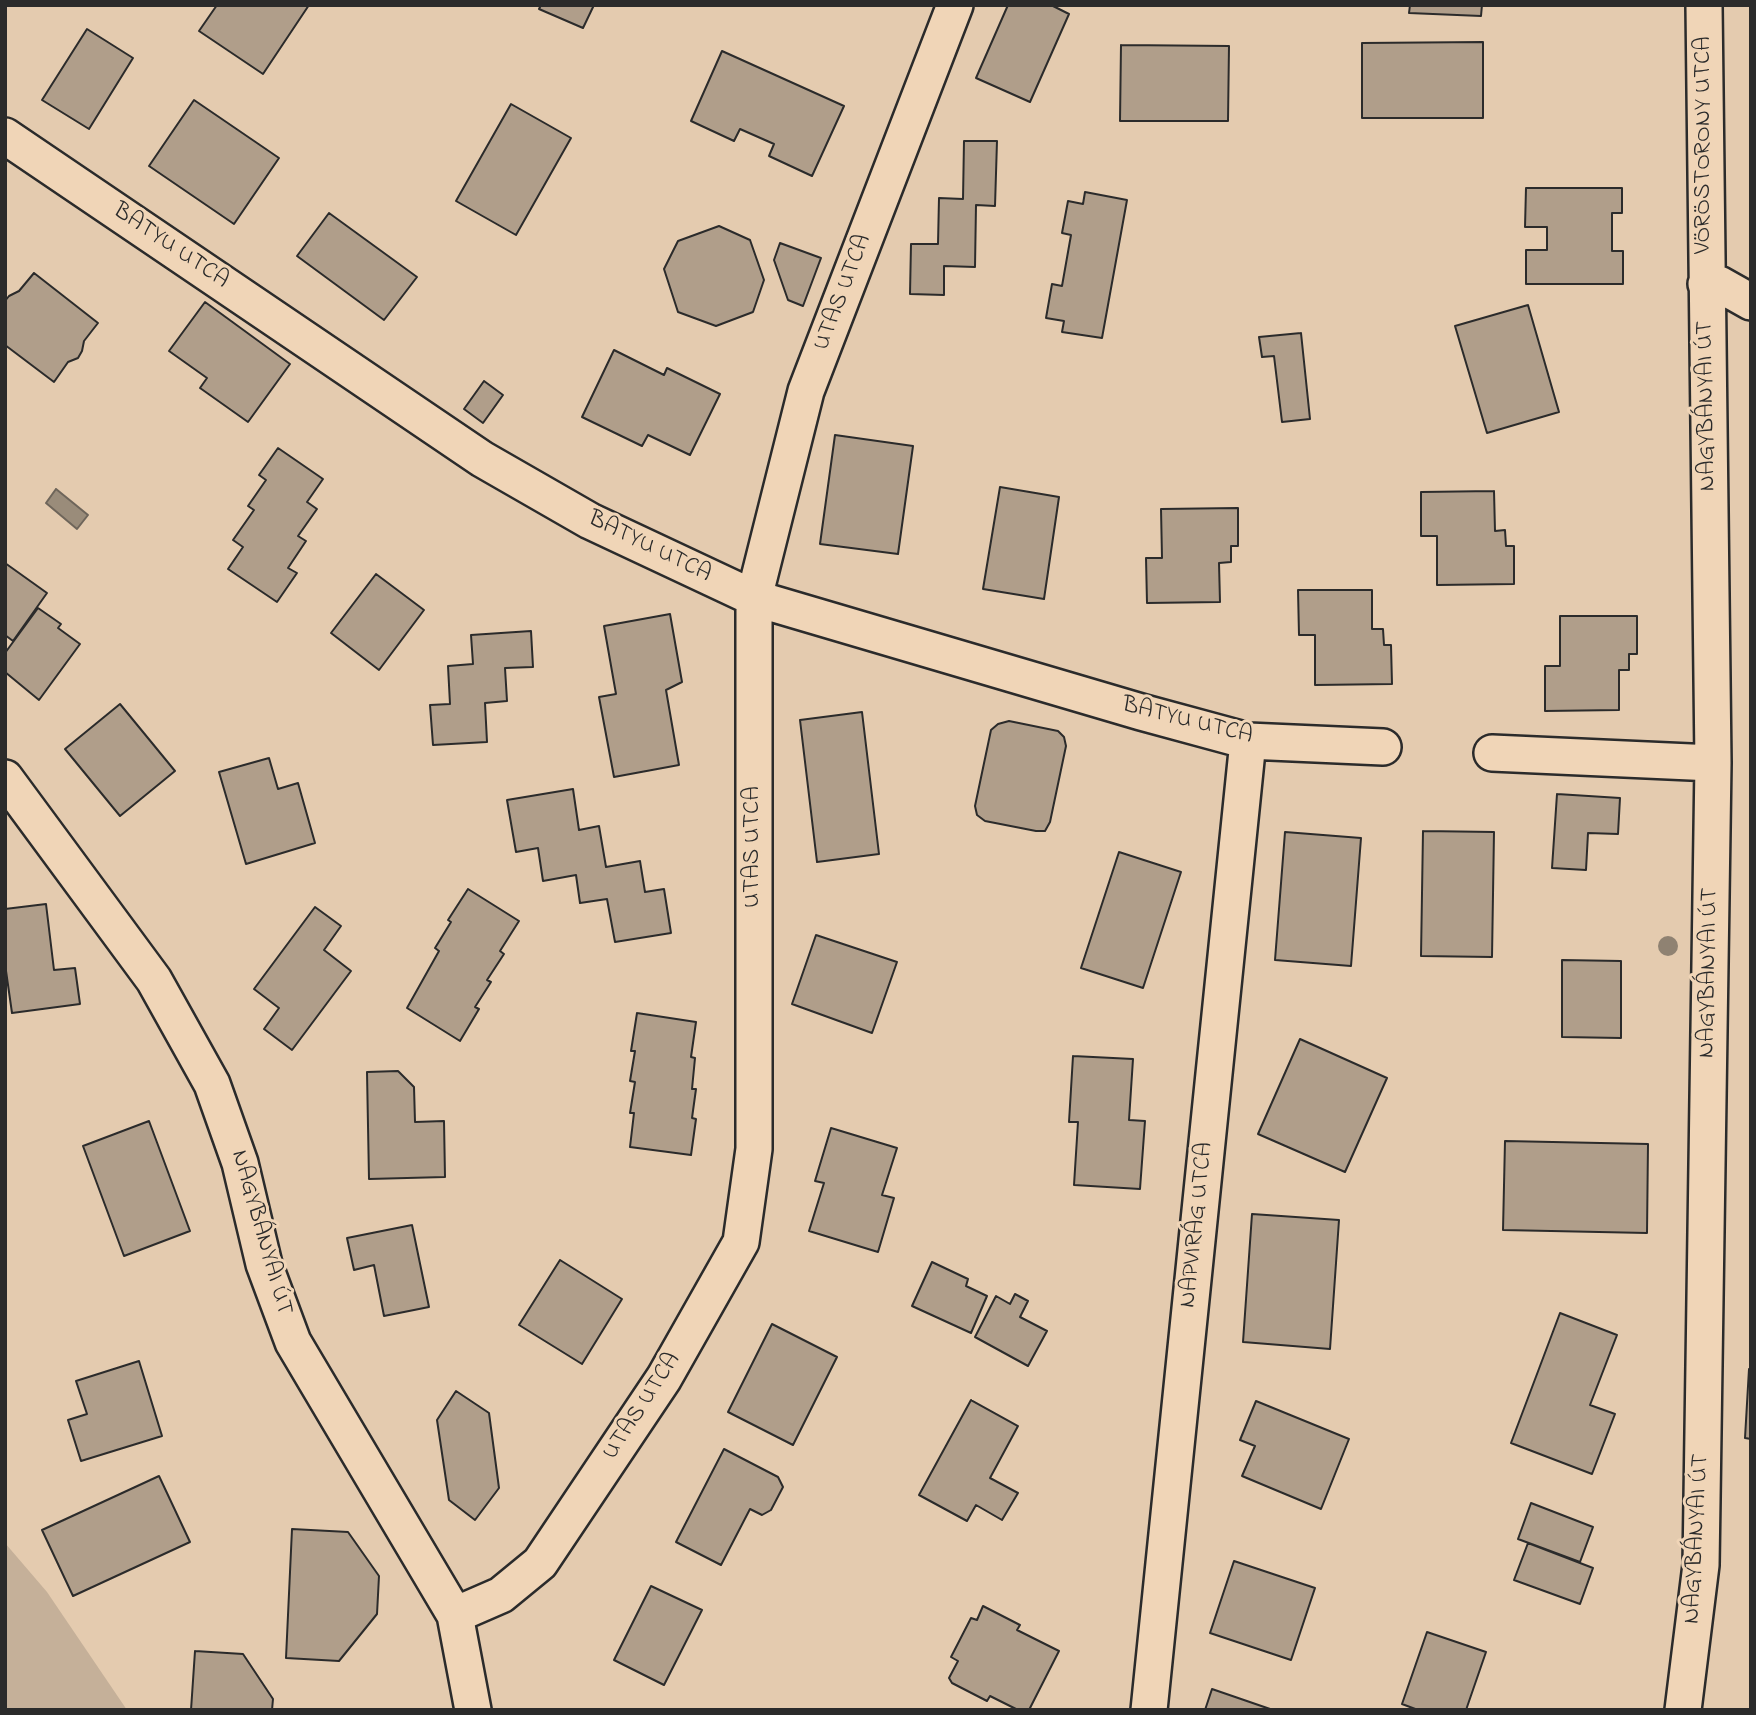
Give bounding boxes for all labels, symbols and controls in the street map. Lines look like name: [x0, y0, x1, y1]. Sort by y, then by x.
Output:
street label: VÖRÖSTORONY UTCA: [1691, 36, 1719, 254]
street label: BATYU UTCA: [107, 198, 233, 296]
street label: UTAS UTCA: [809, 231, 879, 355]
street label: NAGYBÁNYAI ÚT: [1692, 320, 1724, 492]
street label: BATYU UTCA: [583, 506, 715, 590]
street label: BATYU UTCA: [1119, 692, 1255, 752]
street label: UTAS UTCA: [740, 786, 768, 908]
street label: NAGYBÁNYAI ÚT: [1694, 887, 1726, 1059]
street label: NAPVIRÁG UTCA: [1175, 1141, 1221, 1309]
street label: NAGYBÁNYAI ÚT: [223, 1147, 297, 1319]
street label: UTAS UTCA: [598, 1348, 688, 1466]
street label: NAGYBÁNYAI ÚT: [1679, 1453, 1717, 1625]

